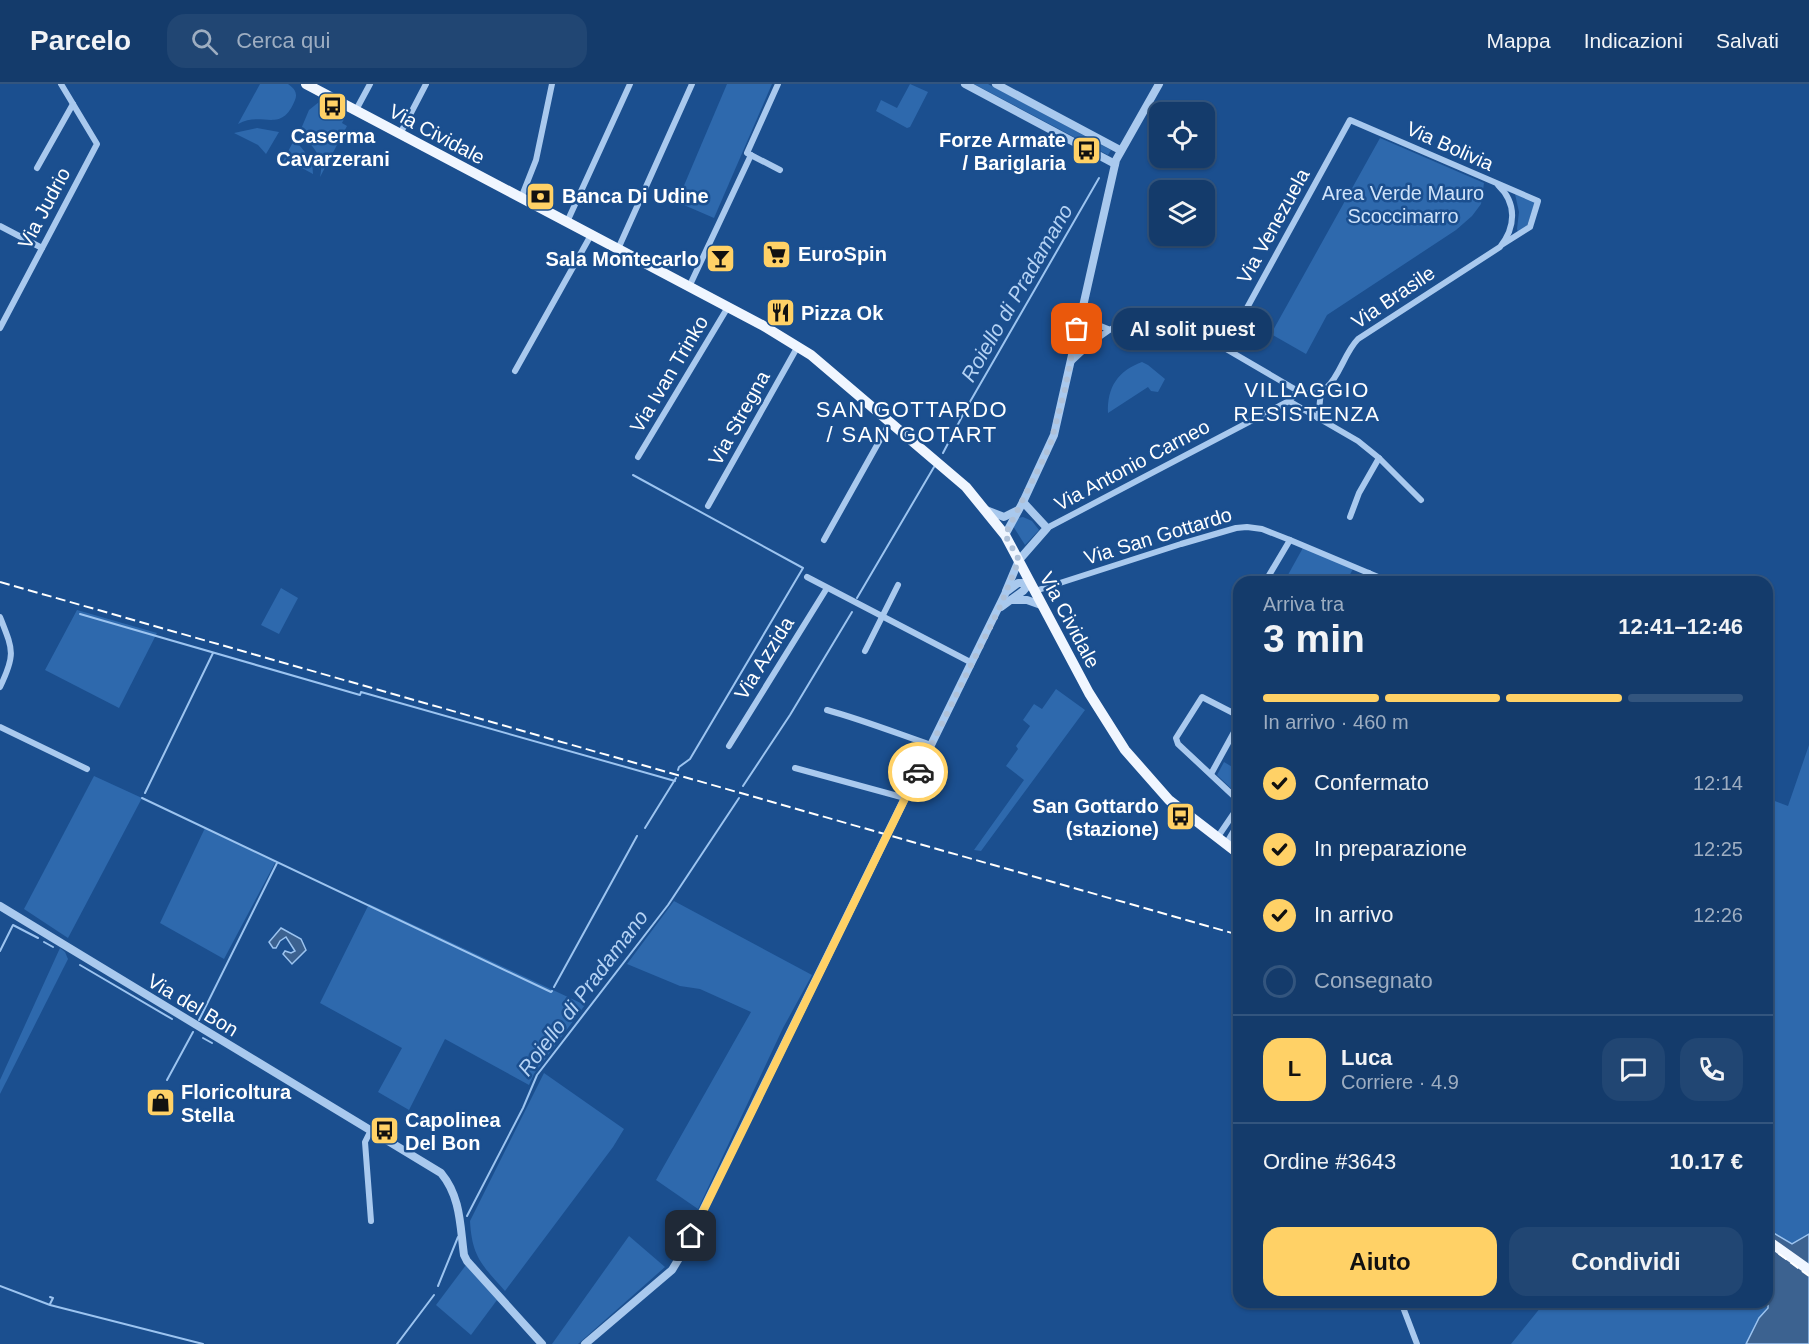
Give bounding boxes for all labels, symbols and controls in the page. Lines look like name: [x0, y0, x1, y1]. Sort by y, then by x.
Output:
search box: [167, 14, 587, 68]
text: Parcelo: [30, 25, 131, 56]
icon: search: [188, 25, 221, 58]
text: Cerca qui: [236, 28, 330, 53]
text: Mappa: [1487, 29, 1551, 52]
text: Indicazioni: [1584, 29, 1683, 52]
text: Salvati: [1716, 29, 1779, 52]
bus stop icon: Caserma Cavarzerani: [317, 90, 349, 122]
street label: Via Cividale: [385, 100, 489, 168]
map controls: [1149, 102, 1215, 246]
button: locate: [1149, 102, 1215, 168]
street label: Via Bolivia: [1403, 117, 1498, 175]
place label: Caserma Cavarzerani: [276, 125, 390, 170]
place label: Forze Armate / Bariglaria: [939, 129, 1067, 174]
bus stop icon: Forze Armate / Bariglaria: [1071, 135, 1103, 167]
street label: Via Judrio: [13, 164, 75, 252]
street label: Via Venezuela: [1232, 164, 1314, 287]
bank icon: Banca Di Udine: [525, 180, 557, 212]
button: layers: [1149, 180, 1215, 246]
park label: Area Verde Mauro Scoccimarro: [1322, 182, 1484, 227]
place label: Banca Di Udine: [562, 185, 709, 207]
water label: Roiello di Pradamano: [956, 200, 1077, 385]
supermarket icon: EuroSpin: [761, 238, 793, 270]
bar icon: Sala Montecarlo: [704, 243, 736, 275]
place label: EuroSpin: [798, 243, 887, 265]
place label: Sala Montecarlo: [546, 248, 699, 270]
street label: Via Brasile: [1347, 261, 1439, 333]
restaurant icon: Pizza Ok: [764, 297, 796, 329]
place label: Pizza Ok: [801, 302, 884, 324]
pin: [1051, 303, 1102, 354]
callout: Al solit puest: [1113, 308, 1272, 350]
street label: Via Ivan Trinko: [626, 312, 712, 436]
icon: bag: [1060, 312, 1093, 345]
text: Al solit puest: [1130, 318, 1255, 340]
street label: Via Stregna: [704, 366, 774, 469]
district label: VILLAGGIO RESISTENZA: [1234, 378, 1380, 425]
district label: SAN GOTTARDO / SAN GOTART: [816, 397, 1008, 447]
street label: Via Antonio Carneo: [1051, 415, 1213, 515]
street label: Via San Gottardo: [1082, 503, 1234, 569]
street label: Via Cividale: [1036, 568, 1104, 672]
text: Arriva tra: [1263, 593, 1344, 615]
street label: Via Azzida: [730, 612, 798, 703]
text: 12:41–12:46: [1618, 614, 1743, 639]
text: 3 min: [1263, 617, 1365, 660]
text: In arrivo · 460 m: [1263, 711, 1409, 733]
courier: [888, 742, 948, 802]
icon: car: [902, 756, 935, 789]
icon: check: [1263, 767, 1296, 800]
text: Confermato: [1314, 770, 1429, 795]
text: 12:14: [1693, 772, 1743, 794]
place label: San Gottardo (stazione): [1032, 795, 1159, 840]
bus stop icon: San Gottardo (stazione): [1164, 801, 1196, 833]
icon: check: [1263, 833, 1296, 866]
text: In preparazione: [1314, 836, 1467, 861]
text: 12:25: [1693, 838, 1743, 860]
icon: check: [1263, 899, 1296, 932]
text: In arrivo: [1314, 902, 1393, 927]
text: 12:26: [1693, 904, 1743, 926]
water label: Roiello di Pradamano: [513, 905, 652, 1080]
text: Consegnato: [1314, 968, 1433, 993]
street label: Via del Bon: [144, 969, 242, 1041]
button: chat: [1602, 1038, 1665, 1101]
button: phone: [1680, 1038, 1743, 1101]
text: Luca: [1341, 1045, 1392, 1070]
text: L: [1288, 1056, 1301, 1081]
text: Corriere · 4.9: [1341, 1071, 1459, 1093]
place label: Floricoltura Stella: [181, 1081, 292, 1126]
shop icon: Floricoltura Stella: [144, 1087, 176, 1119]
place label: Capolinea Del Bon: [405, 1109, 501, 1154]
bus stop icon: Capolinea Del Bon: [368, 1115, 400, 1147]
text: Ordine #3643: [1263, 1149, 1396, 1174]
text: 10.17 €: [1670, 1149, 1743, 1174]
pin: [665, 1210, 716, 1261]
icon: home: [674, 1219, 707, 1252]
button: Aiuto: [1263, 1227, 1497, 1296]
button: Condividi: [1509, 1227, 1743, 1296]

